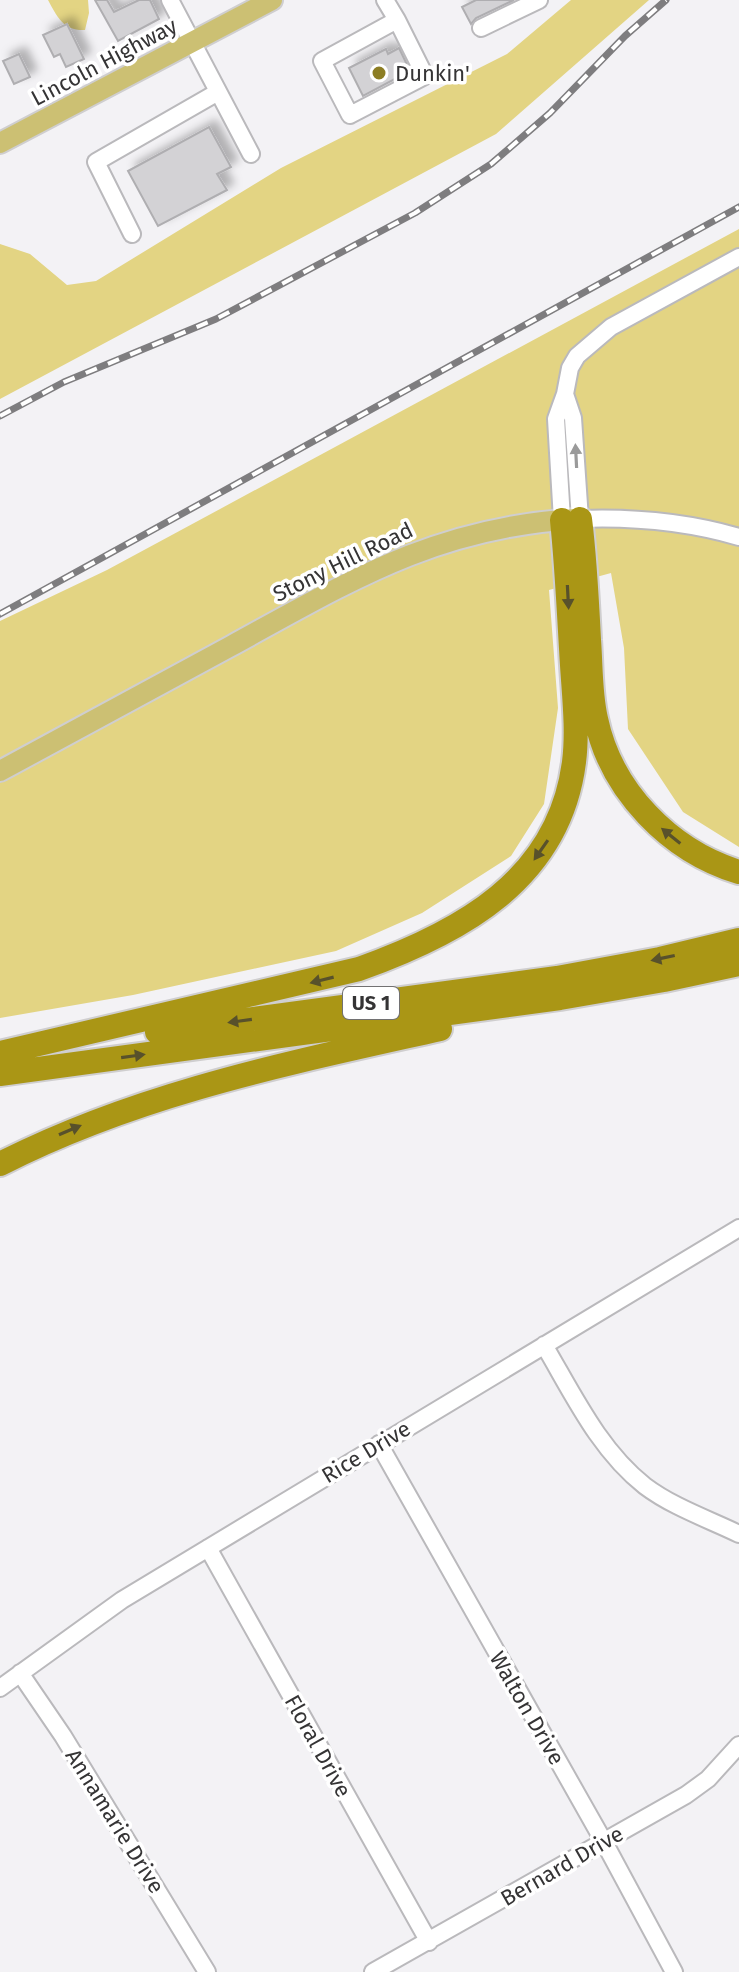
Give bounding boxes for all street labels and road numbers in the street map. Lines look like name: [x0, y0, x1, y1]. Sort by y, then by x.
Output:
street label: Lincoln Highway: [26, 12, 182, 112]
street label: Stony Hill Road: [269, 516, 417, 608]
road number: US 1: [343, 987, 399, 1019]
street label: Rice Drive: [317, 1415, 415, 1489]
street label: Walton Drive: [484, 1646, 570, 1770]
street label: Floral Drive: [279, 1690, 357, 1802]
street label: Annamarie Drive: [60, 1744, 170, 1898]
street label: Bernard Drive: [496, 1820, 628, 1912]

